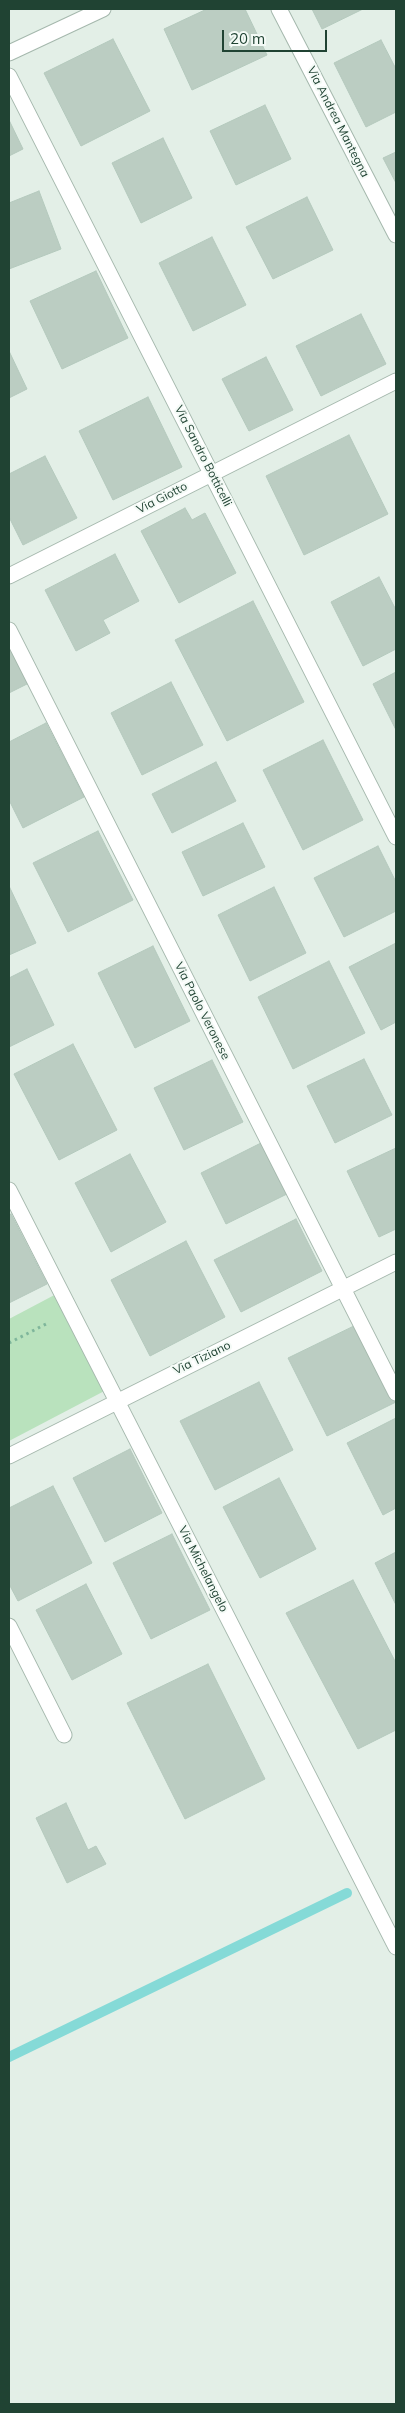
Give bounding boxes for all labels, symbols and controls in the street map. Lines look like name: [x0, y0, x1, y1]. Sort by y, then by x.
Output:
scale bar: [225, 20, 330, 52]
text: 20 m: [230, 29, 265, 48]
street label: Via Andrea Mantegna: [304, 64, 372, 180]
street label: Via Sandro Botticelli: [171, 403, 235, 509]
street label: Via Giotto: [134, 479, 190, 517]
street label: Via Paolo Veronese: [171, 960, 233, 1062]
street label: Via Tiziano: [171, 1338, 233, 1378]
street label: Via Michelangelo: [175, 1524, 231, 1614]

